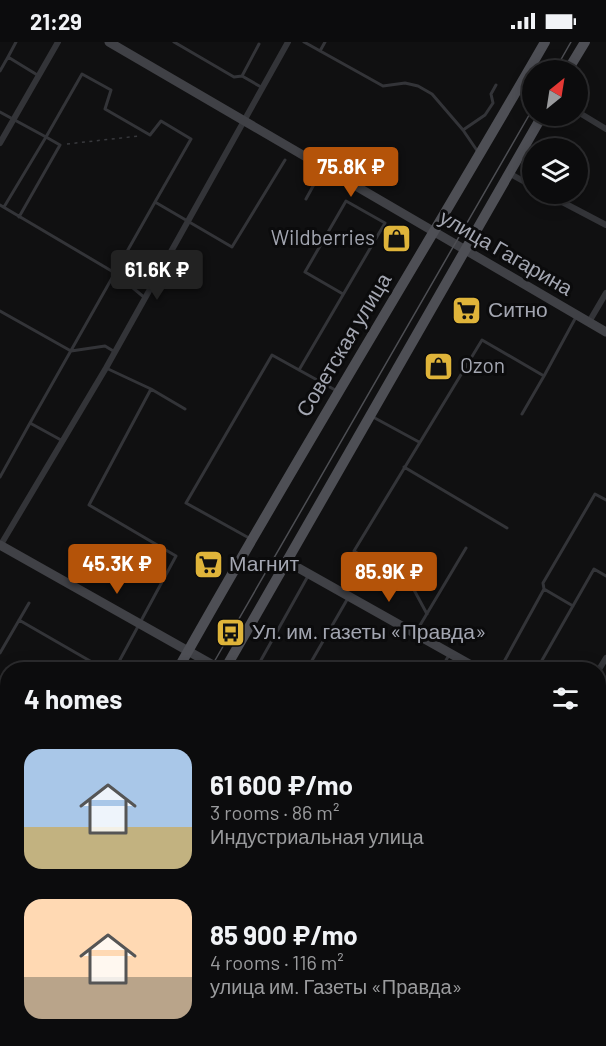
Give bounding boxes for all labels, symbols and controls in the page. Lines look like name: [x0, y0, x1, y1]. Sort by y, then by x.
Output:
text: 21:29: [30, 8, 82, 34]
north arrow: [522, 60, 588, 126]
map controls: [522, 60, 588, 204]
button: layers: [522, 138, 588, 204]
pin: 75.8K ₽: [296, 147, 406, 198]
text: 75.8K ₽: [317, 154, 385, 178]
street label: улица Гагарина: [436, 204, 578, 300]
shop icon: Wildberries: [380, 222, 412, 254]
place label: Wildberries: [271, 224, 375, 249]
pin: 61.6K ₽: [102, 250, 212, 301]
text: 61.6K ₽: [125, 257, 189, 281]
street label: Советская улица: [290, 268, 396, 421]
supermarket icon: Ситно: [451, 294, 483, 326]
place label: Ситно: [488, 296, 548, 321]
shop icon: Ozon: [423, 350, 455, 382]
place label: Ozon: [460, 352, 505, 377]
pin: 45.3K ₽: [62, 544, 172, 595]
supermarket icon: Магнит: [192, 548, 224, 580]
place label: Магнит: [229, 550, 299, 575]
text: 45.3K ₽: [82, 551, 152, 575]
pin: 85.9K ₽: [334, 552, 444, 603]
text: 85.9K ₽: [355, 559, 423, 583]
bus stop icon: Ул. им. газеты «Правда»: [215, 616, 247, 648]
place label: Ул. им. газеты «Правда»: [252, 618, 486, 643]
icon: filters: [549, 682, 582, 715]
text: 4 homes: [24, 683, 122, 714]
text: 61 600 ₽/mo: [210, 769, 353, 800]
icon: home: [72, 773, 144, 845]
text: 3 rooms · 86 m²: [210, 800, 339, 824]
text: Индустриальная улица: [210, 824, 424, 848]
text: 85 900 ₽/mo: [210, 919, 358, 950]
icon: home: [72, 923, 144, 995]
text: 4 rooms · 116 m²: [210, 950, 344, 974]
text: улица им. Газеты «Правда»: [210, 974, 462, 998]

